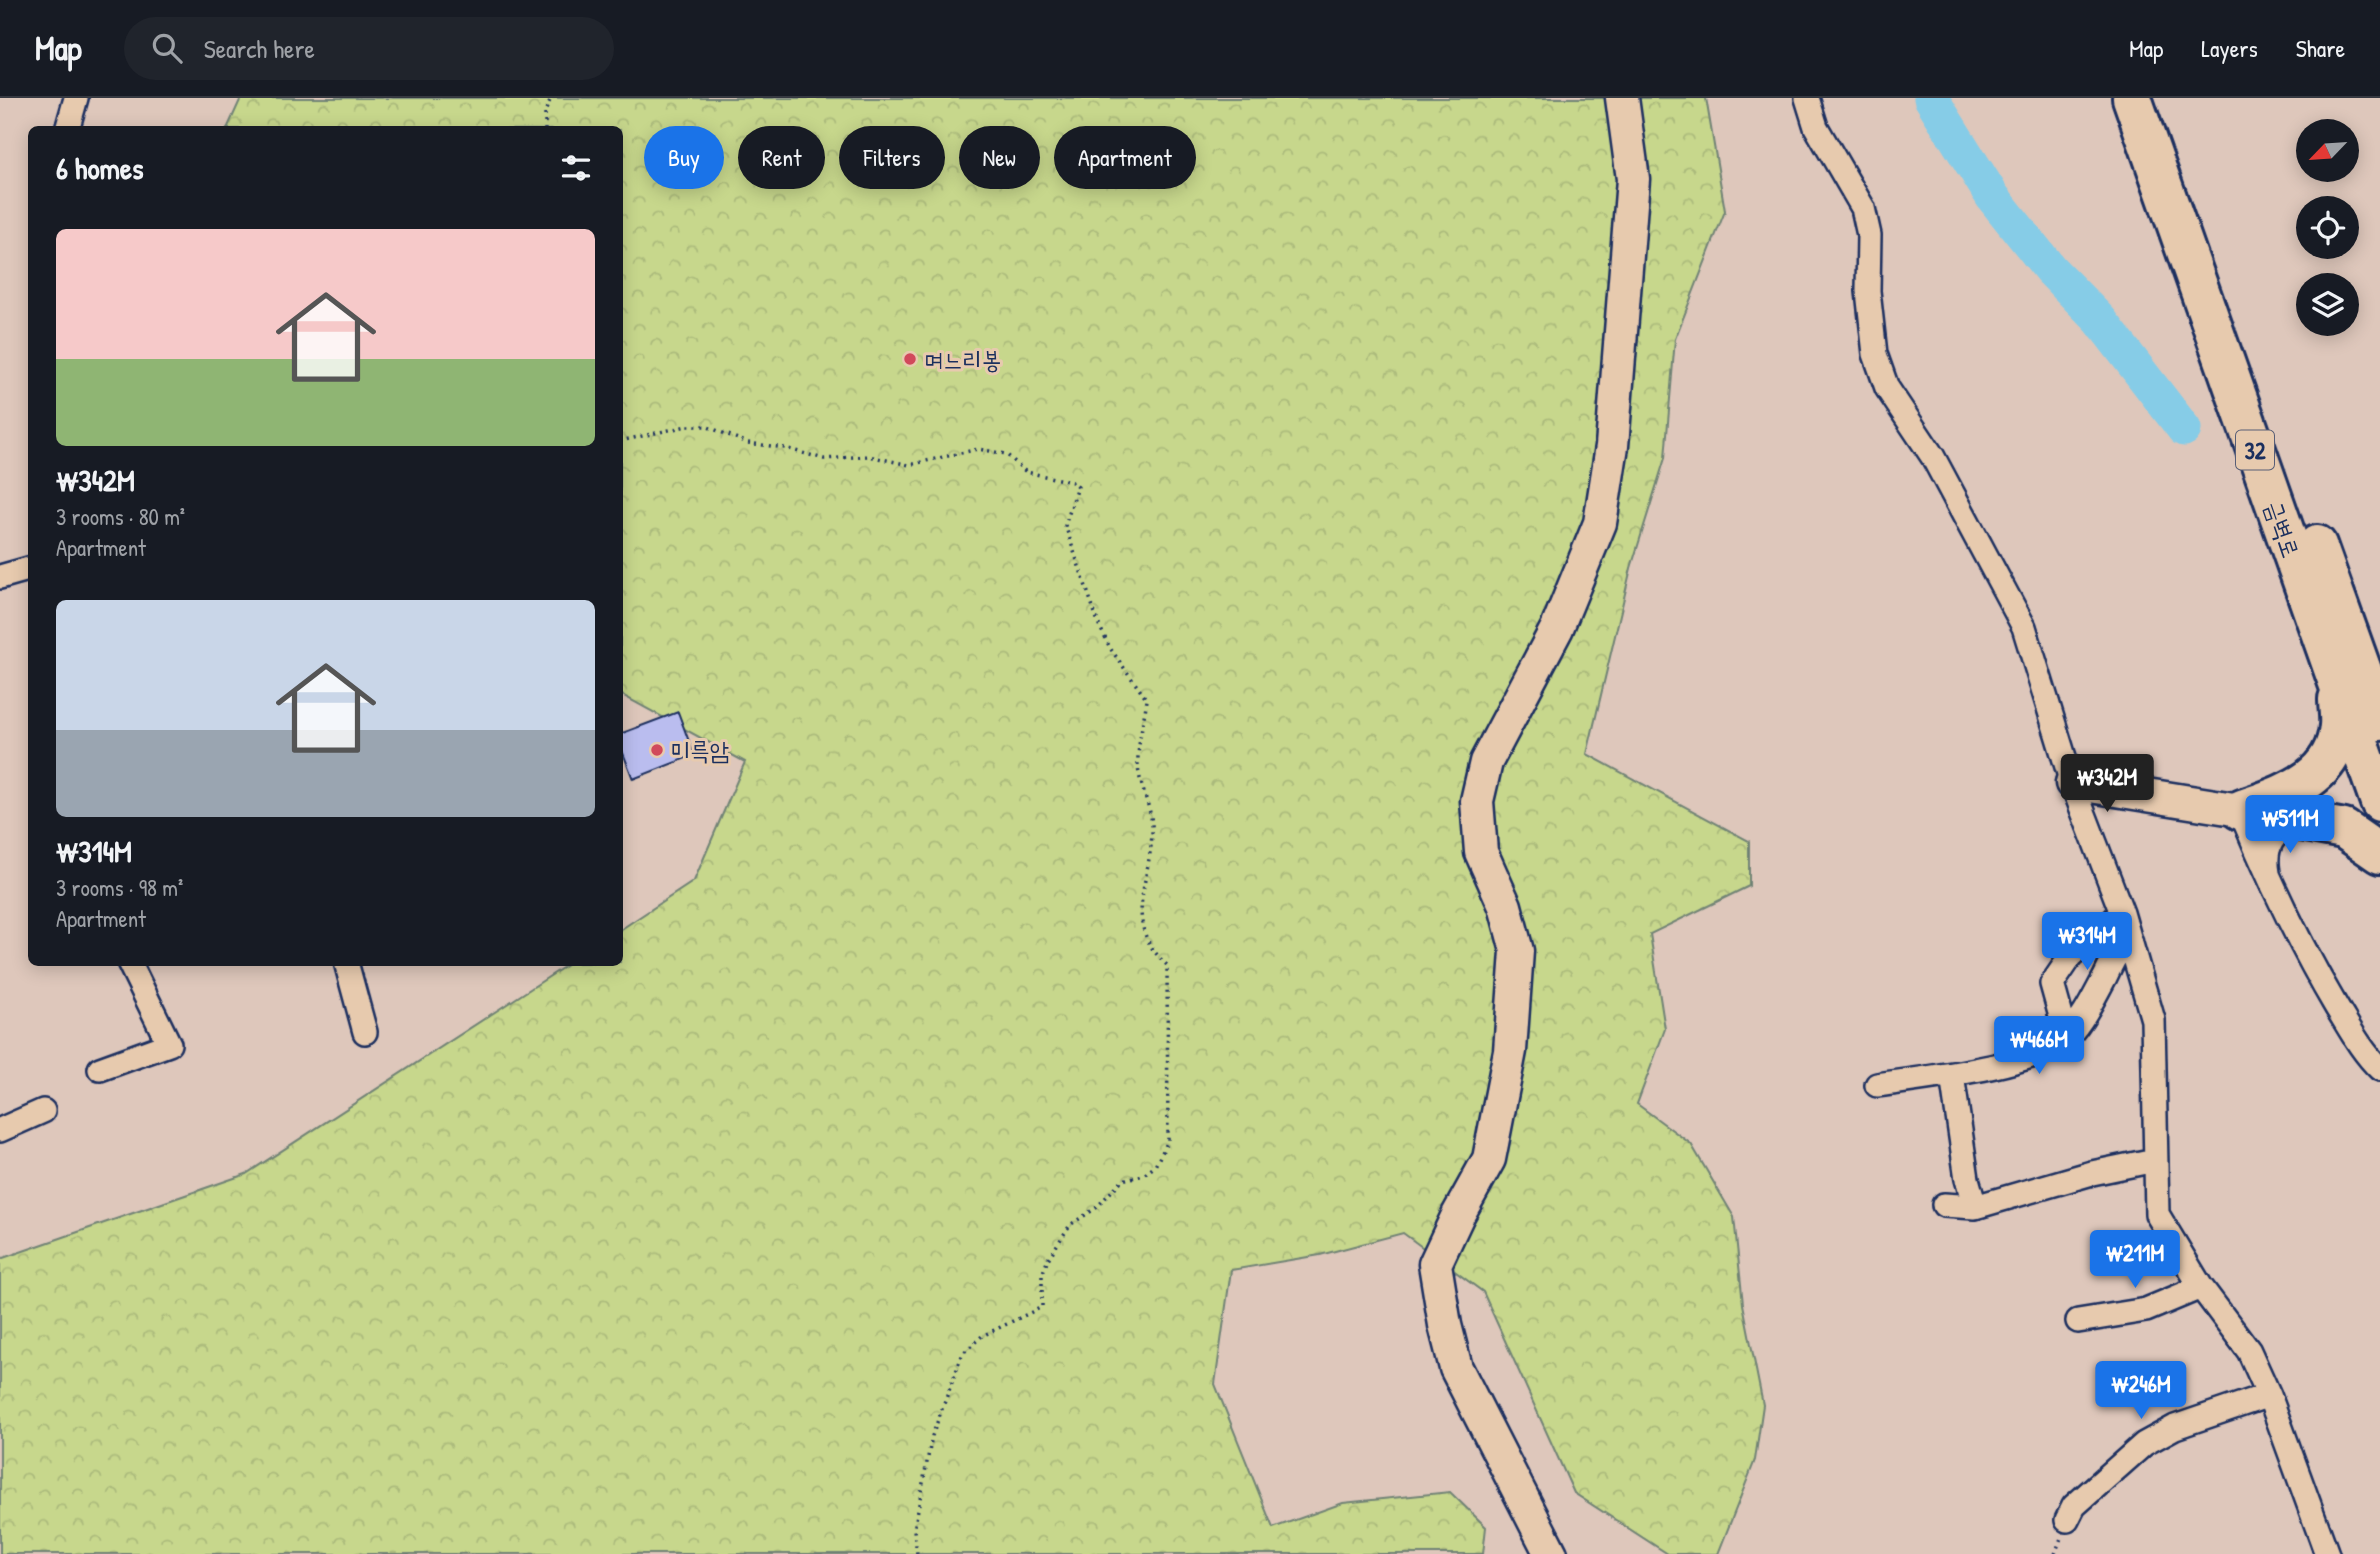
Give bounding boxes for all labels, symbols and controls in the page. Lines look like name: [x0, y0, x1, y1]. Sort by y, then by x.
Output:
search box: [124, 17, 614, 80]
text: Map: [35, 26, 82, 70]
icon: search: [148, 29, 186, 67]
text: Search here: [204, 31, 315, 66]
text: Map: [2129, 32, 2163, 64]
text: Layers: [2201, 32, 2258, 64]
text: Share: [2296, 32, 2345, 64]
north arrow: [2296, 119, 2359, 182]
map controls: [2296, 119, 2359, 336]
chip: Buy: [644, 126, 724, 189]
chip: Rent: [738, 126, 825, 189]
chip: Filters: [839, 126, 945, 189]
chip: New: [959, 126, 1040, 189]
chip: Apartment: [1054, 126, 1196, 189]
text: 6 homes: [56, 148, 143, 188]
icon: filters: [557, 149, 595, 187]
button: locate: [2296, 196, 2359, 259]
button: layers: [2296, 273, 2359, 336]
icon: home: [263, 274, 389, 400]
place label: 며느리봉: [924, 343, 1001, 375]
marker: 며느리봉: [902, 351, 918, 367]
road number: 32: [2236, 430, 2274, 470]
text: ₩342M: [56, 460, 135, 500]
street label: 금벽로: [2258, 496, 2308, 562]
text: 3 rooms · 80 m²: [56, 501, 185, 532]
text: Apartment: [56, 532, 146, 563]
icon: home: [263, 645, 389, 771]
place label: 미륵암: [671, 734, 729, 766]
marker: 미륵암: [649, 742, 665, 758]
pin: ₩342M: [2058, 754, 2156, 814]
text: ₩342M: [2077, 761, 2137, 792]
pin: ₩511M: [2241, 796, 2339, 855]
text: ₩511M: [2261, 802, 2319, 833]
text: ₩314M: [56, 831, 132, 871]
text: 3 rooms · 98 m²: [56, 872, 183, 903]
text: Apartment: [56, 903, 146, 934]
pin: ₩314M: [2038, 912, 2136, 972]
text: ₩314M: [2058, 919, 2116, 950]
pin: ₩466M: [1990, 1016, 2088, 1076]
text: ₩466M: [2010, 1023, 2068, 1054]
pin: ₩211M: [2086, 1230, 2184, 1290]
text: ₩211M: [2106, 1237, 2164, 1268]
pin: ₩246M: [2092, 1362, 2190, 1421]
text: ₩246M: [2111, 1368, 2171, 1399]

